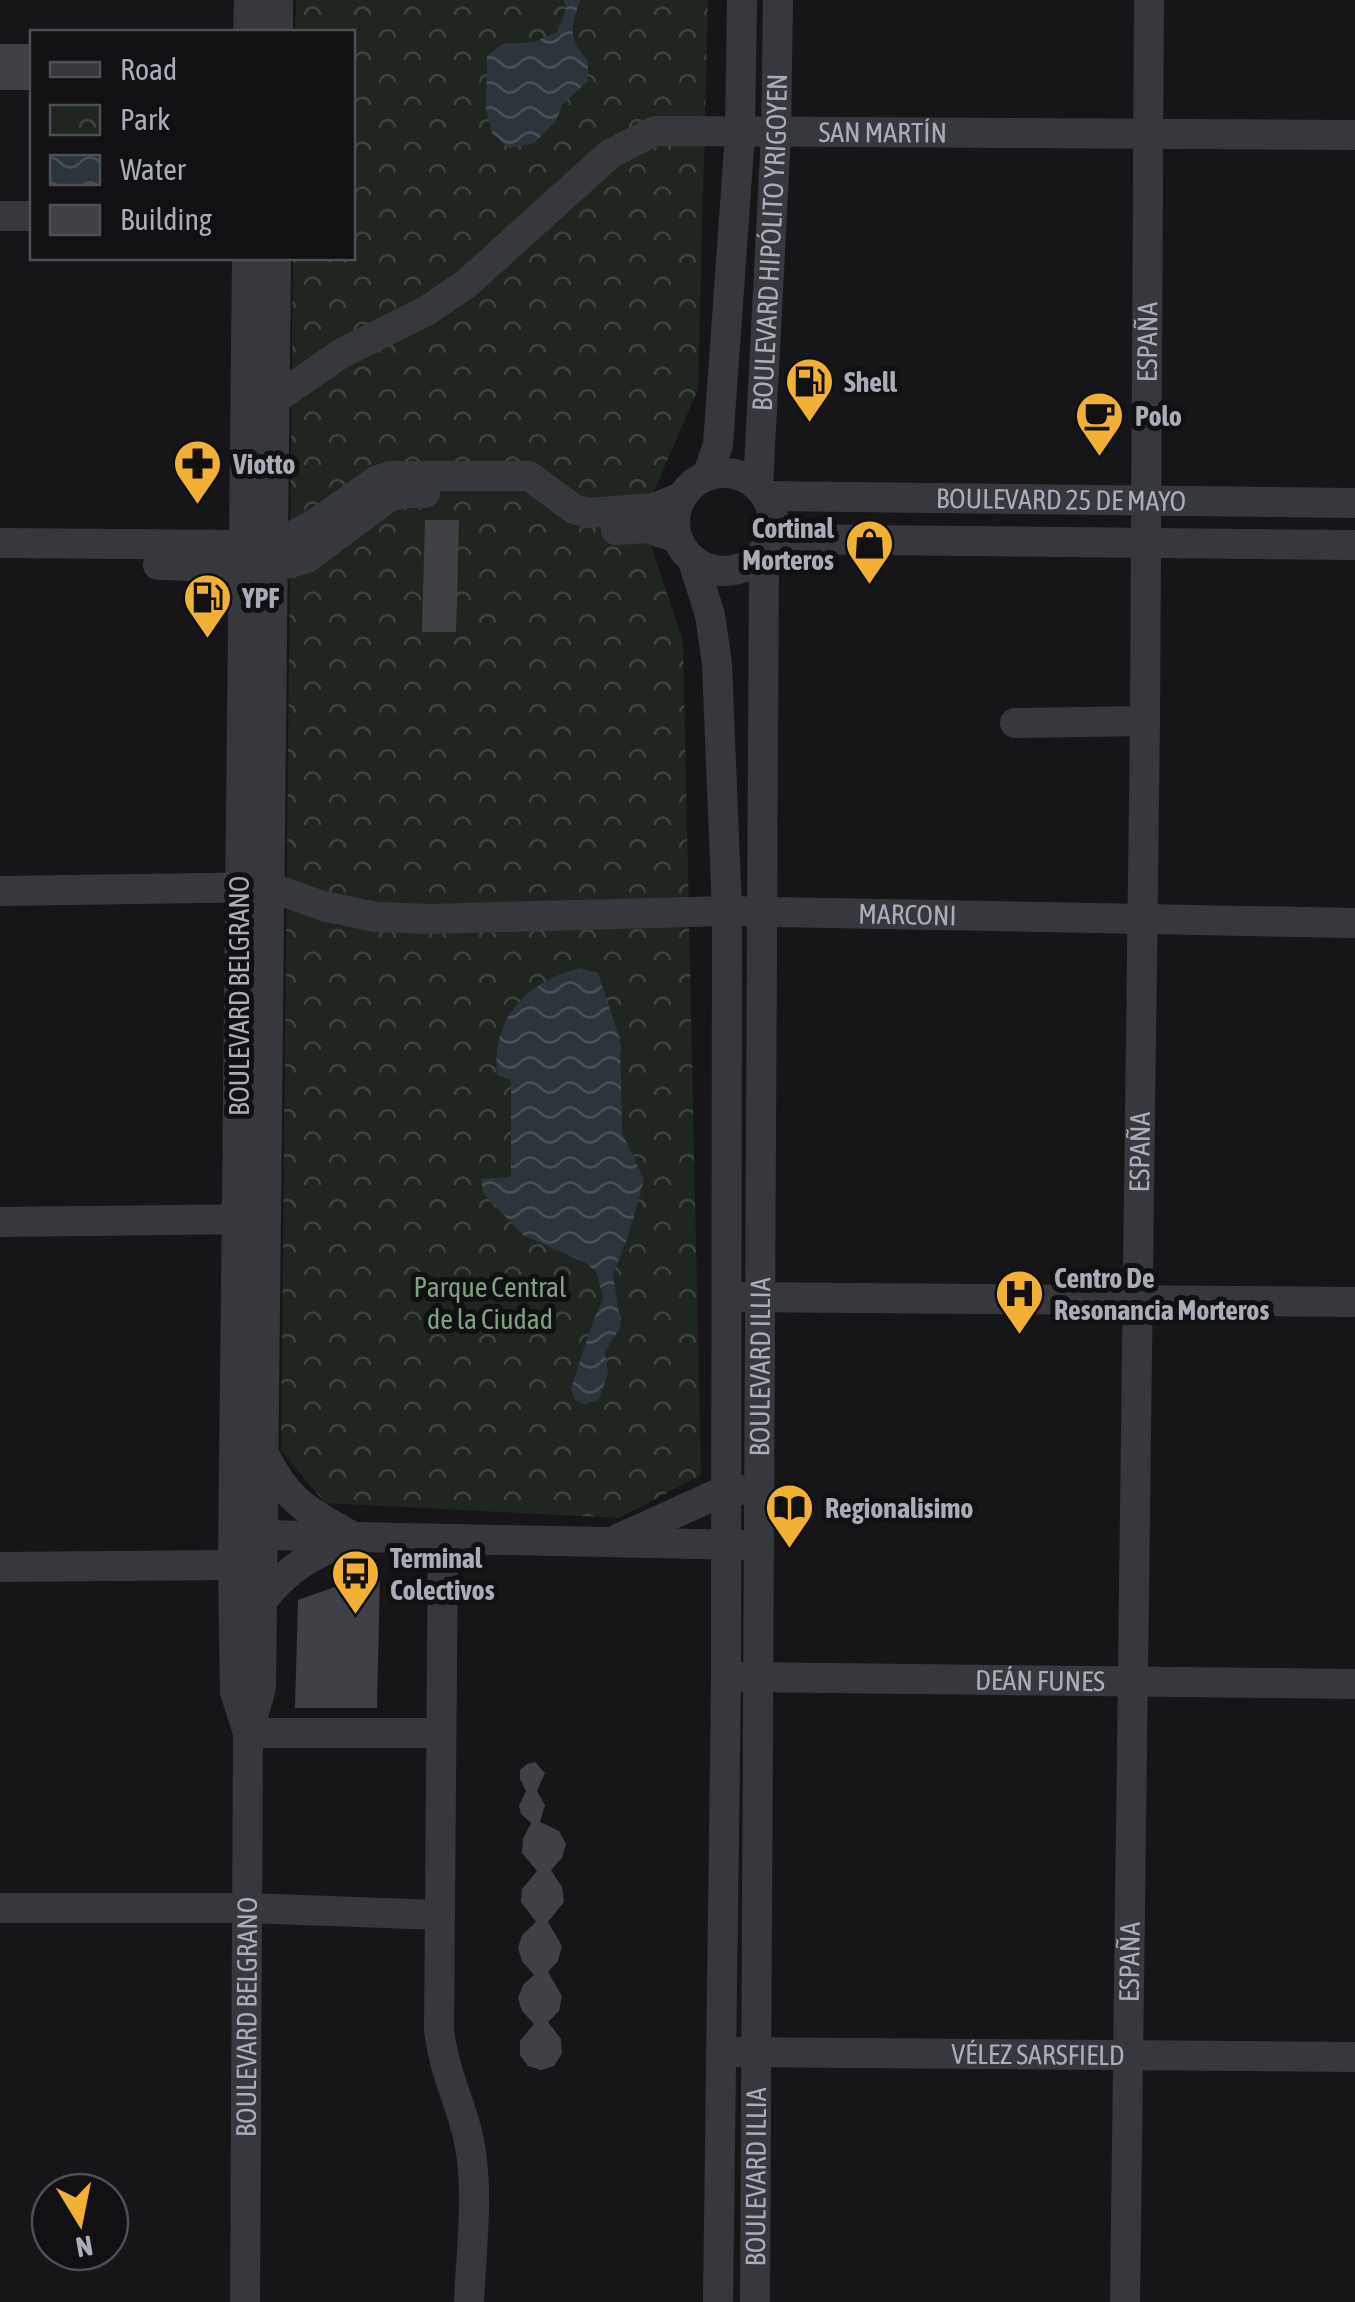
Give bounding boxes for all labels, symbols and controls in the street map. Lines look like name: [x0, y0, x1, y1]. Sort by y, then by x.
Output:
legend: [30, 30, 355, 260]
text: Road: [120, 52, 177, 86]
street label: BOULEVARD HIPÓLITO YRIGOYEN: [746, 73, 793, 412]
text: Park: [120, 102, 170, 136]
street label: SAN MARTÍN: [819, 116, 947, 149]
text: Water: [120, 152, 187, 186]
text: Building: [120, 202, 212, 236]
street label: ESPAÑA: [1131, 302, 1163, 382]
fuel station icon: Shell: [783, 356, 835, 424]
place label: Shell: [844, 366, 897, 398]
cafe icon: Polo: [1074, 390, 1126, 458]
place label: Polo: [1135, 400, 1182, 432]
pharmacy icon: Viotto: [172, 438, 224, 506]
place label: Viotto: [232, 448, 295, 480]
street label: BOULEVARD 25 DE MAYO: [936, 482, 1186, 517]
place label: Cortinal Morteros: [742, 512, 835, 576]
shop icon: Cortinal Morteros: [843, 518, 895, 586]
fuel station icon: YPF: [181, 572, 233, 640]
place label: YPF: [241, 582, 279, 614]
street label: BOULEVARD BELGRANO: [223, 876, 255, 1116]
street label: MARCONI: [858, 898, 957, 931]
street label: ESPAÑA: [1123, 1111, 1156, 1192]
place label: Centro De Resonancia Morteros: [1054, 1262, 1269, 1326]
hospital icon: Centro De Resonancia Morteros: [993, 1268, 1045, 1336]
park label: Parque Central de la Ciudad: [414, 1271, 567, 1335]
street label: BOULEVARD ILLIA: [743, 1277, 776, 1457]
library icon: Regionalisimo: [764, 1482, 816, 1550]
place label: Regionalisimo: [825, 1492, 973, 1524]
place label: Terminal Colectivos: [390, 1542, 495, 1606]
bus stop icon: Terminal Colectivos: [329, 1548, 381, 1616]
street label: DEÁN FUNES: [975, 1664, 1105, 1697]
street label: BOULEVARD BELGRANO: [230, 1897, 263, 2137]
street label: ESPAÑA: [1113, 1921, 1146, 2002]
street label: VÉLEZ SARSFIELD: [951, 2038, 1125, 2071]
street label: BOULEVARD ILLIA: [739, 2087, 772, 2267]
north arrow: [30, 2172, 130, 2272]
text: N: [73, 2229, 95, 2264]

